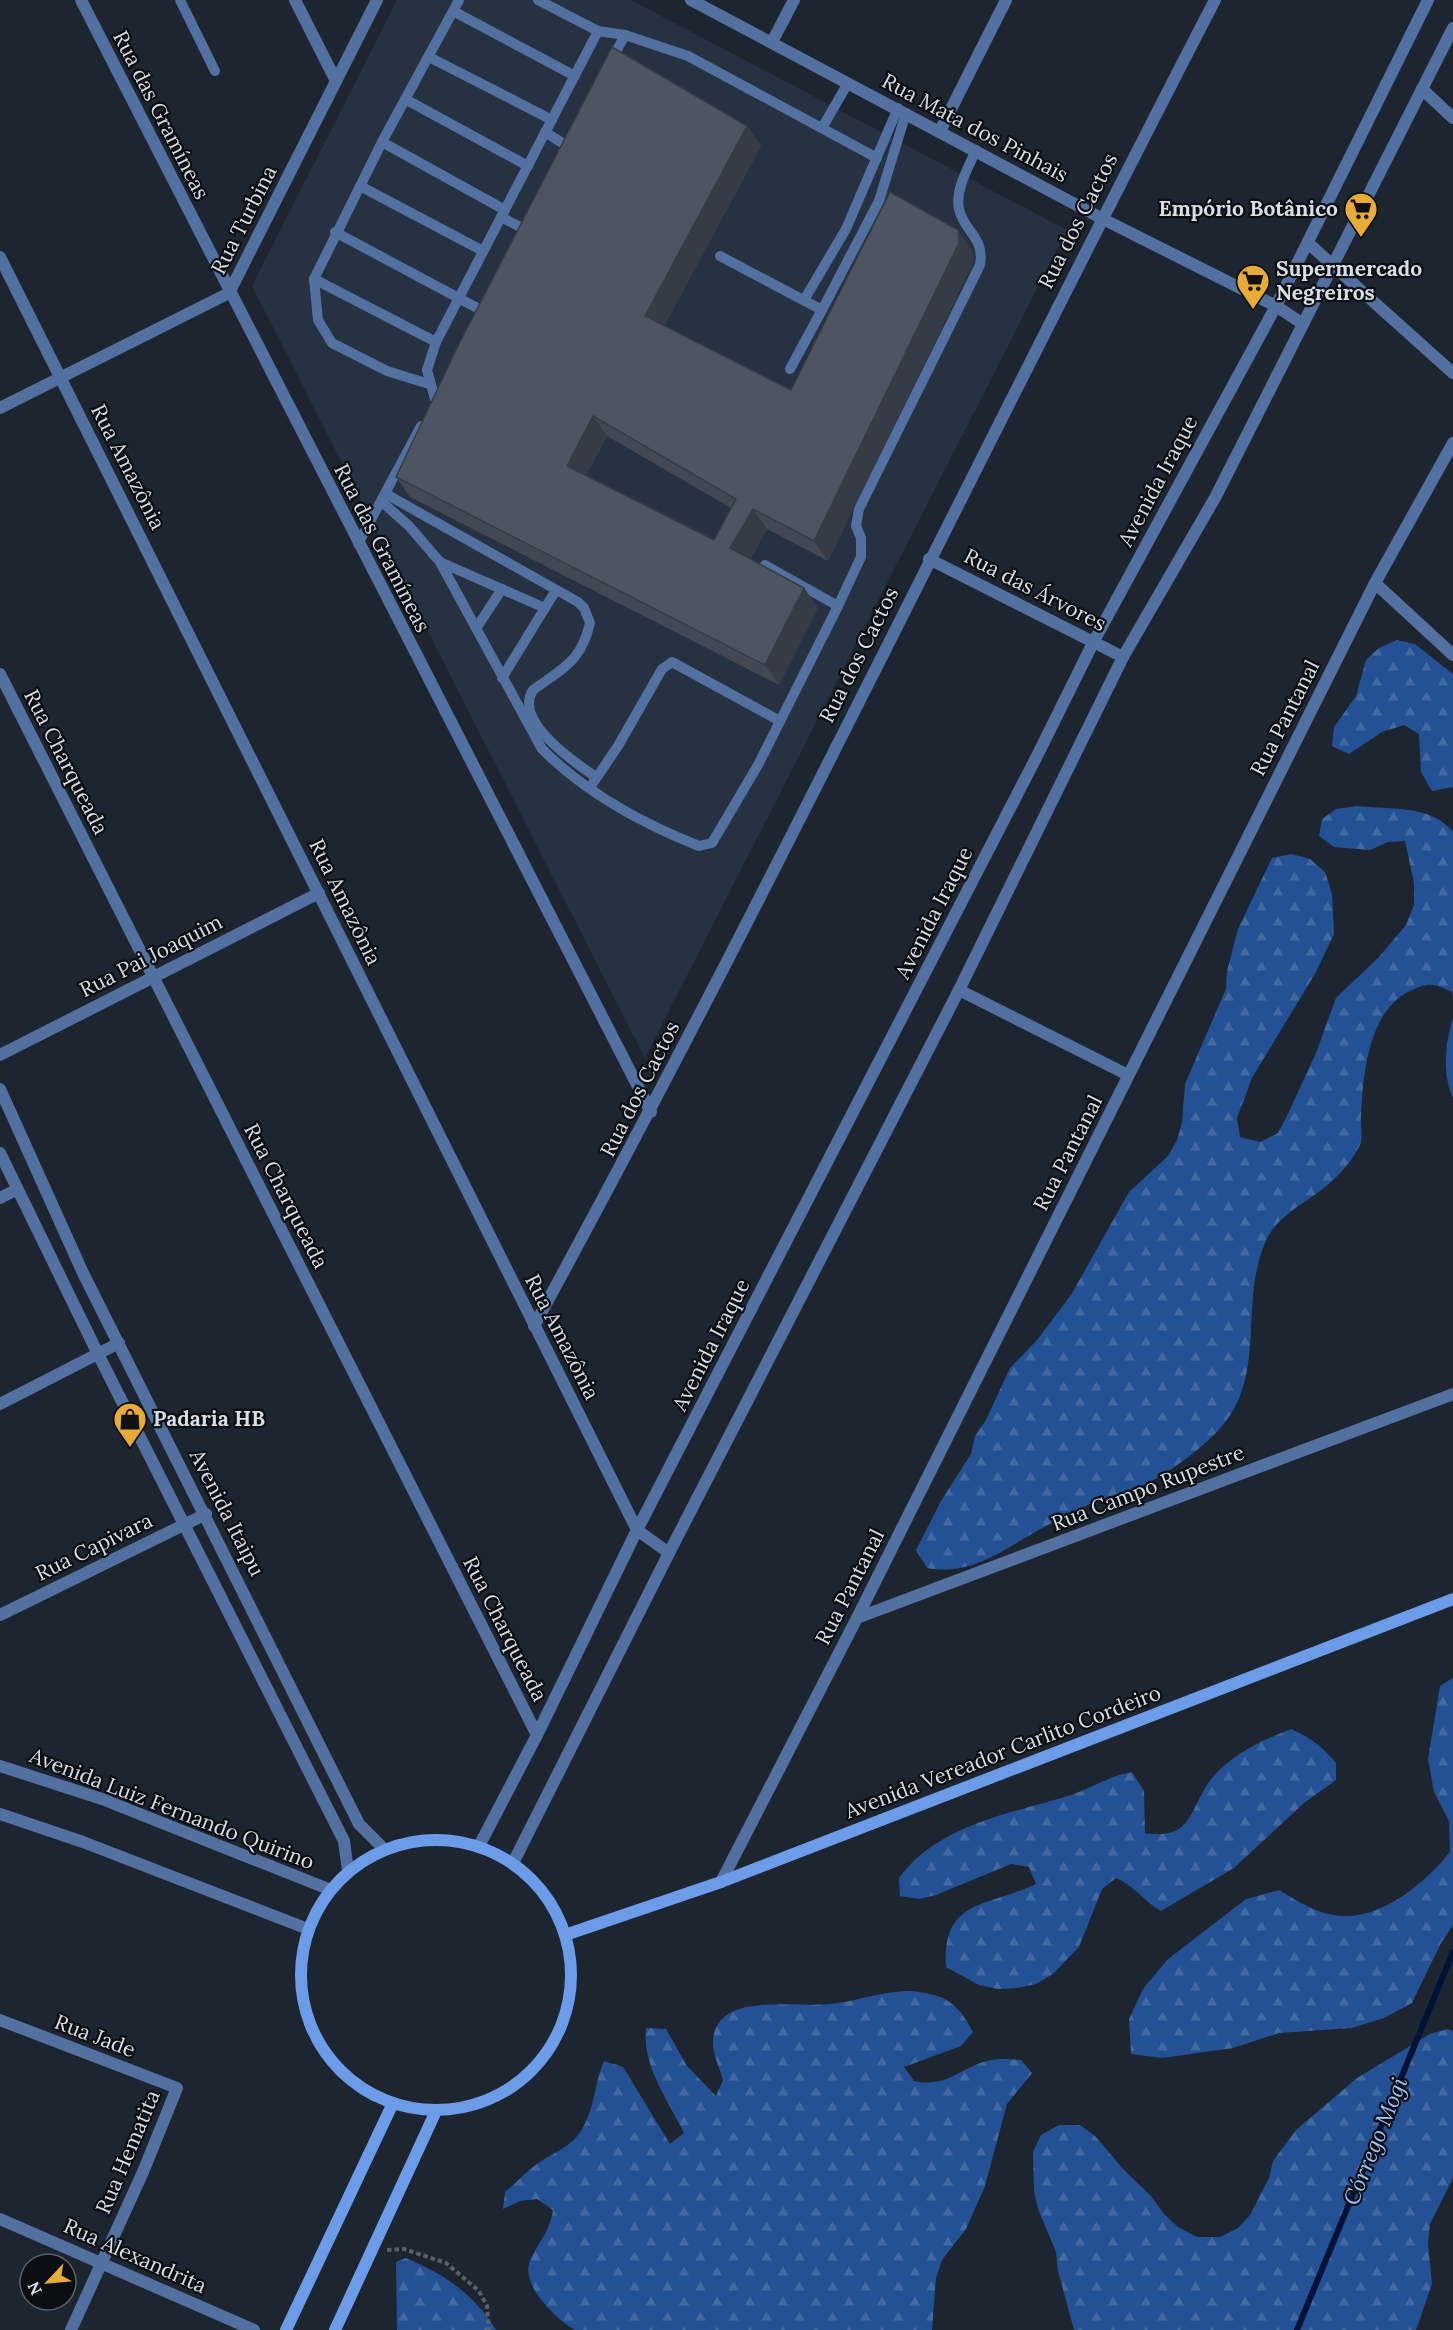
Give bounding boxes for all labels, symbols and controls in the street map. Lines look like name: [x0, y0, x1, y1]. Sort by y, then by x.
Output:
street label: Rua das Gramíneas: [107, 26, 216, 204]
street label: Rua Mata dos Pinhais: [877, 67, 1073, 188]
street label: Rua dos Cactos: [1032, 148, 1123, 293]
street label: Rua Turbina: [205, 161, 283, 279]
supermarket icon: Empório Botânico: [1343, 191, 1379, 238]
place label: Empório Botânico: [1158, 195, 1338, 222]
place label: Supermercado Negreiros: [1276, 255, 1422, 306]
supermarket icon: Supermercado Negreiros: [1235, 263, 1271, 310]
street label: Rua Amazônia: [85, 400, 172, 534]
street label: Avenida Iraque: [1111, 411, 1203, 552]
street label: Rua das Gramíneas: [328, 459, 437, 637]
street label: Rua das Árvores: [960, 542, 1111, 637]
street label: Rua dos Cactos: [813, 582, 904, 727]
street label: Rua Pantanal: [1244, 655, 1325, 780]
street label: Rua Charqueada: [18, 685, 115, 839]
street label: Rua Amazônia: [303, 834, 388, 969]
street label: Avenida Iraque: [888, 842, 978, 984]
street label: Rua Pai Joaquim: [75, 908, 227, 1003]
street label: Rua dos Cactos: [594, 1016, 685, 1161]
street label: Rua Pantanal: [1027, 1090, 1108, 1215]
street label: Rua Charqueada: [238, 1119, 335, 1273]
street label: Rua Amazônia: [519, 1270, 606, 1404]
street label: Avenida Iraque: [665, 1274, 755, 1416]
shop icon: Padaria HB: [112, 1401, 148, 1448]
place label: Padaria HB: [153, 1405, 265, 1432]
street label: Rua Campo Rupestre: [1048, 1438, 1248, 1537]
street label: Avenida Itaipu: [183, 1444, 271, 1581]
street label: Rua Capivara: [31, 1507, 157, 1587]
street label: Rua Pantanal: [809, 1524, 890, 1649]
street label: Rua Charqueada: [457, 1552, 554, 1706]
street label: Avenida Vereador Carlito Cordeiro: [840, 1679, 1165, 1825]
street label: Avenida Luiz Fernando Quirino: [25, 1741, 318, 1875]
street label: Rua Jade: [51, 2008, 139, 2063]
water label: Córrego Mogi: [1337, 2073, 1413, 2209]
street label: Rua Hematita: [89, 2086, 166, 2218]
street label: Rua Alexandrita: [59, 2212, 211, 2299]
north arrow: [18, 2252, 78, 2312]
text: N: [23, 2279, 46, 2299]

